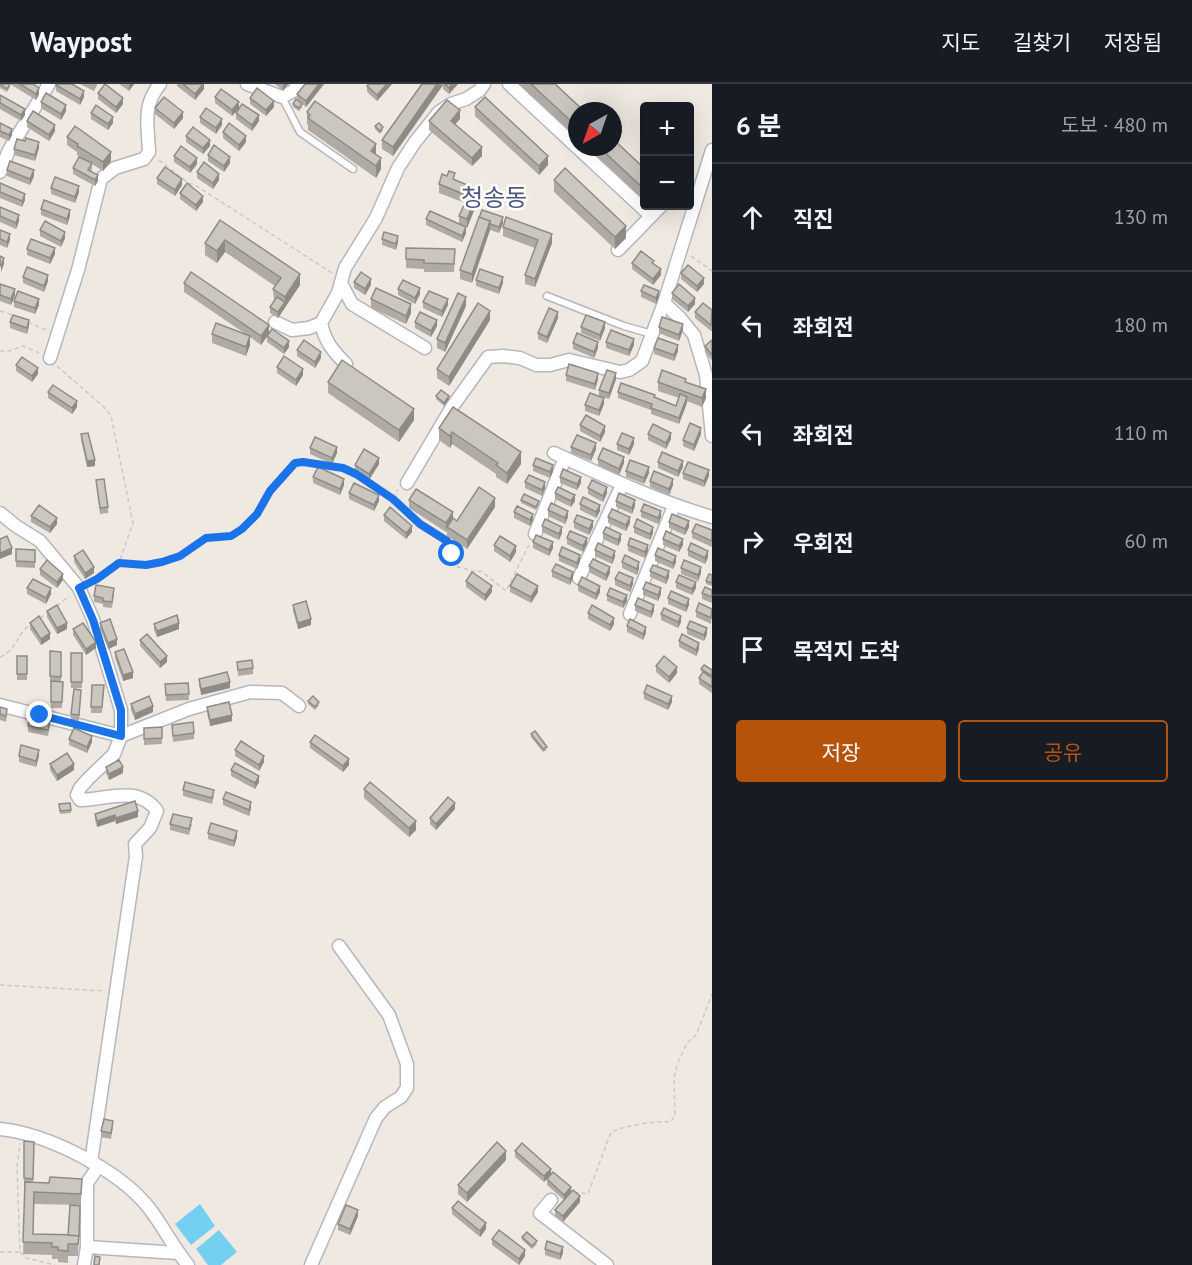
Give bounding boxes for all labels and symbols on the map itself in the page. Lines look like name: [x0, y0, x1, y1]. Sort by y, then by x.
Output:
north arrow: [568, 102, 622, 156]
district label: 청송동: [461, 182, 527, 213]
route start: [438, 540, 464, 566]
route end: [26, 701, 52, 727]

